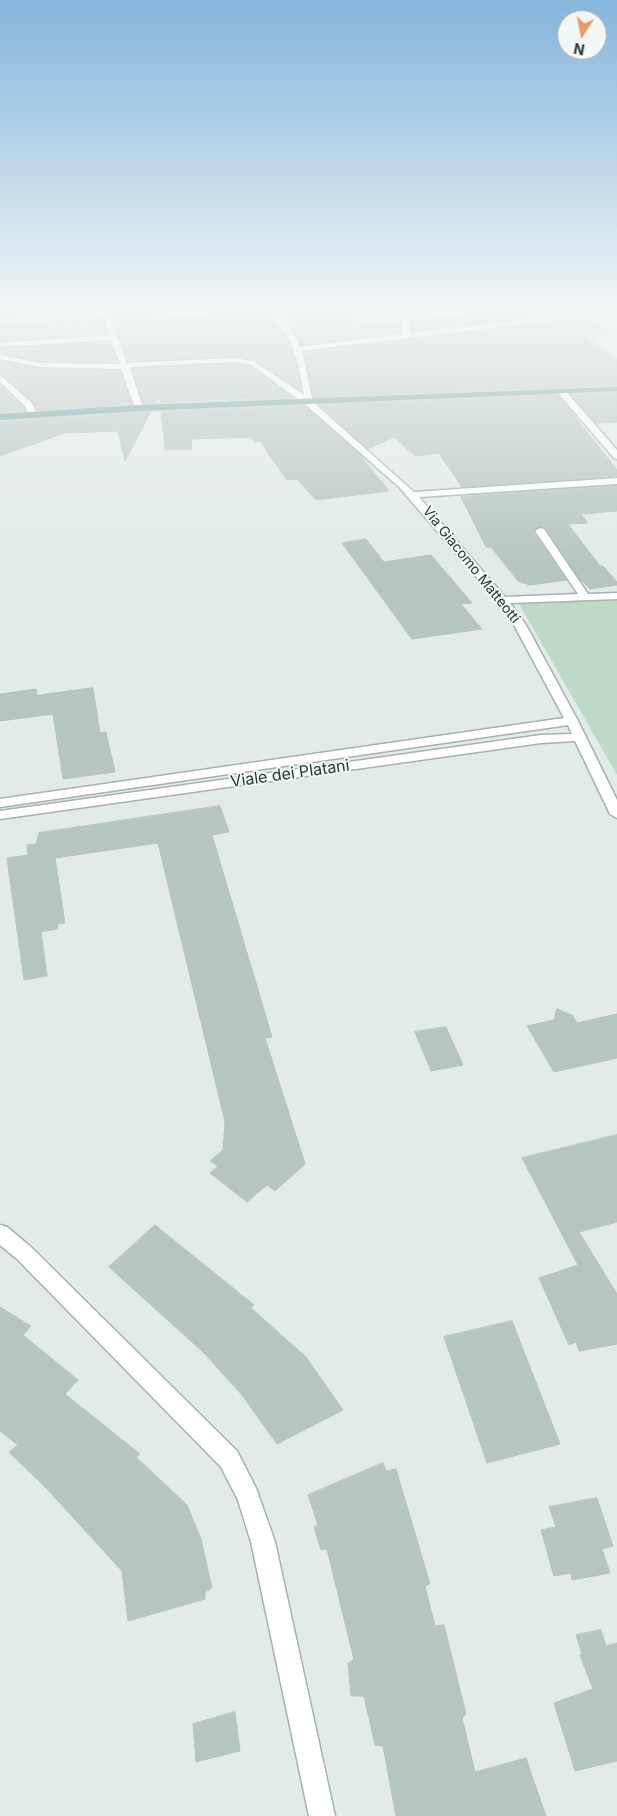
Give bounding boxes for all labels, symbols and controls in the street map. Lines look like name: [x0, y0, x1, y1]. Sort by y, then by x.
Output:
north arrow: [557, 10, 607, 60]
text: N: [572, 40, 586, 59]
street label: Via Giacomo Matteotti: [419, 503, 523, 627]
street label: Viale dei Platani: [229, 756, 351, 792]

